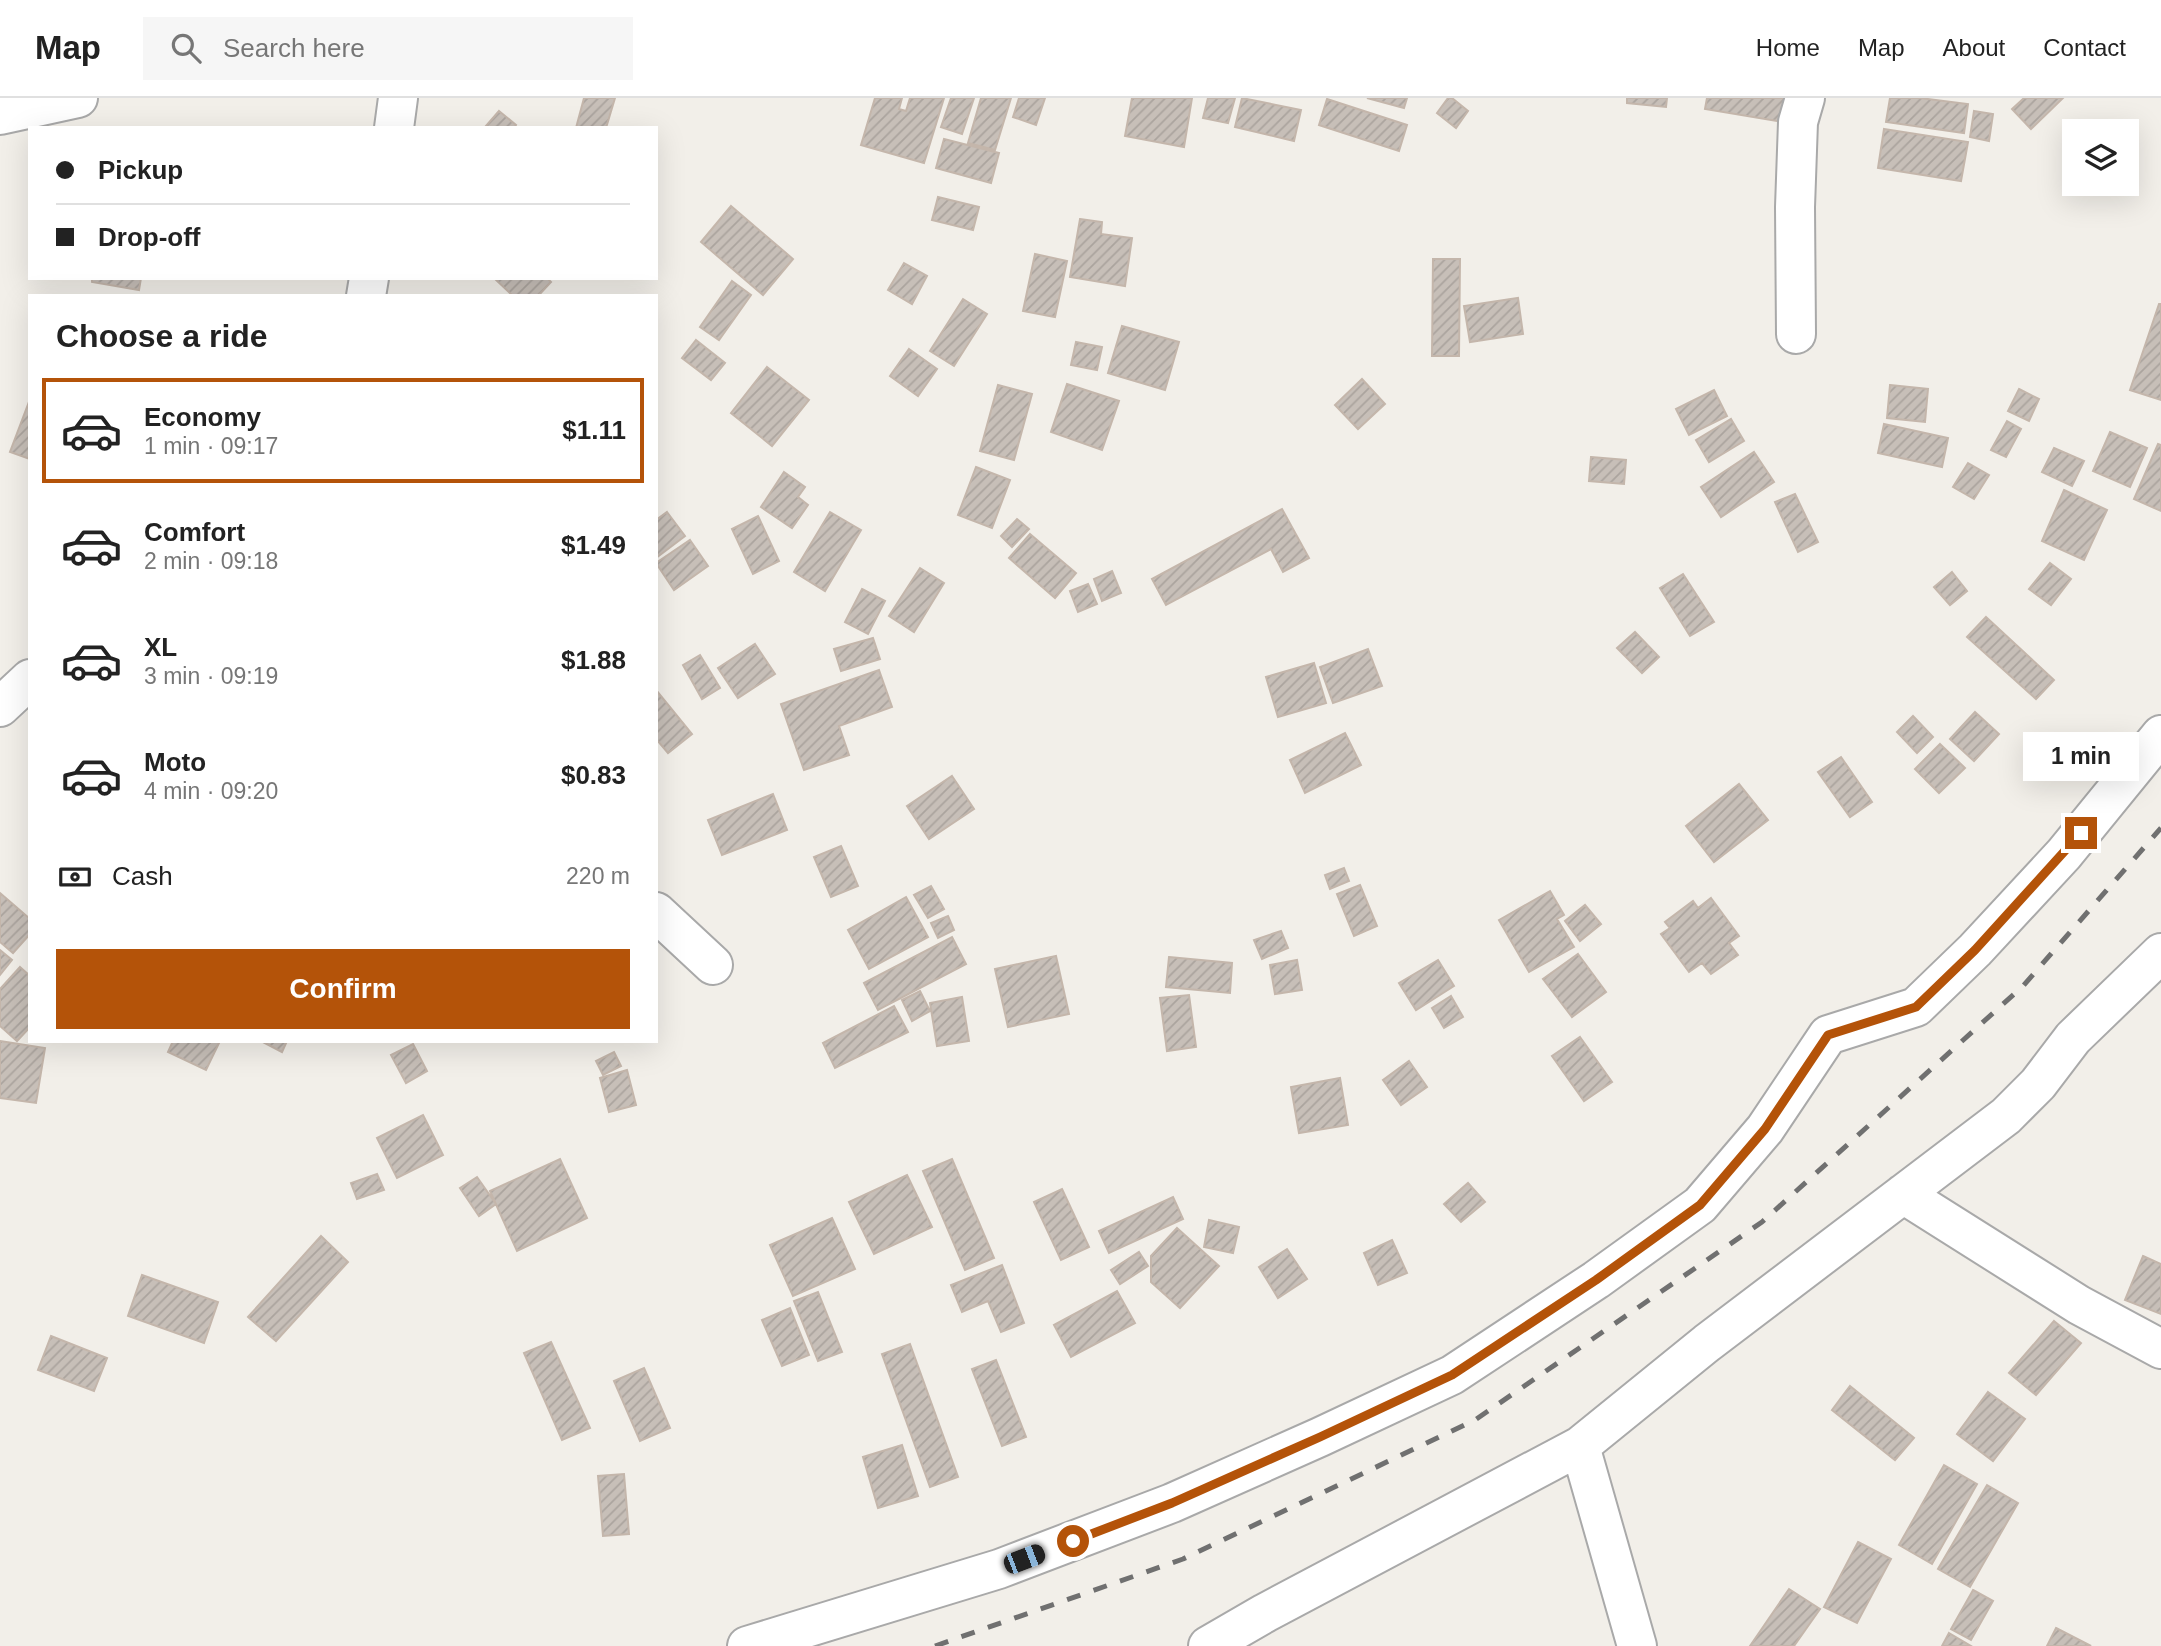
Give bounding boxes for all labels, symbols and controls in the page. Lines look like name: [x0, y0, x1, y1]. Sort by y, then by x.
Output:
search box: [143, 17, 633, 80]
text: Map: [35, 29, 101, 66]
icon: search: [167, 29, 205, 67]
text: Search here: [223, 33, 365, 63]
text: Home: [1756, 34, 1820, 61]
text: Map: [1858, 34, 1905, 61]
text: About: [1943, 34, 2005, 61]
text: Contact: [2043, 34, 2126, 61]
map controls: [2062, 119, 2139, 196]
button: layers: [2062, 119, 2139, 196]
text: Pickup: [98, 155, 183, 185]
text: Drop-off: [98, 222, 201, 252]
text: Choose a ride: [56, 318, 268, 354]
icon: car: [60, 399, 123, 462]
text: Economy: [144, 402, 261, 432]
text: $1.11: [562, 415, 626, 445]
text: 1 min · 09:17: [144, 433, 278, 459]
icon: car: [60, 514, 123, 577]
text: Comfort: [144, 517, 245, 547]
text: $1.49: [561, 530, 626, 560]
text: 2 min · 09:18: [144, 548, 278, 574]
icon: car: [60, 629, 123, 692]
text: XL: [144, 632, 177, 662]
text: $1.88: [561, 645, 626, 675]
text: 3 min · 09:19: [144, 663, 278, 689]
callout: 1 min: [2023, 732, 2139, 780]
text: 1 min: [2051, 743, 2111, 769]
icon: car: [60, 744, 123, 807]
text: Moto: [144, 747, 206, 777]
text: $0.83: [561, 760, 626, 790]
text: 4 min · 09:20: [144, 778, 278, 804]
route end: [2065, 817, 2097, 849]
icon: cash: [56, 858, 94, 896]
text: Cash: [112, 861, 173, 891]
text: 220 m: [566, 863, 630, 889]
button: Confirm: [56, 949, 630, 1029]
route start: [1057, 1525, 1089, 1557]
car: [1001, 1542, 1048, 1576]

